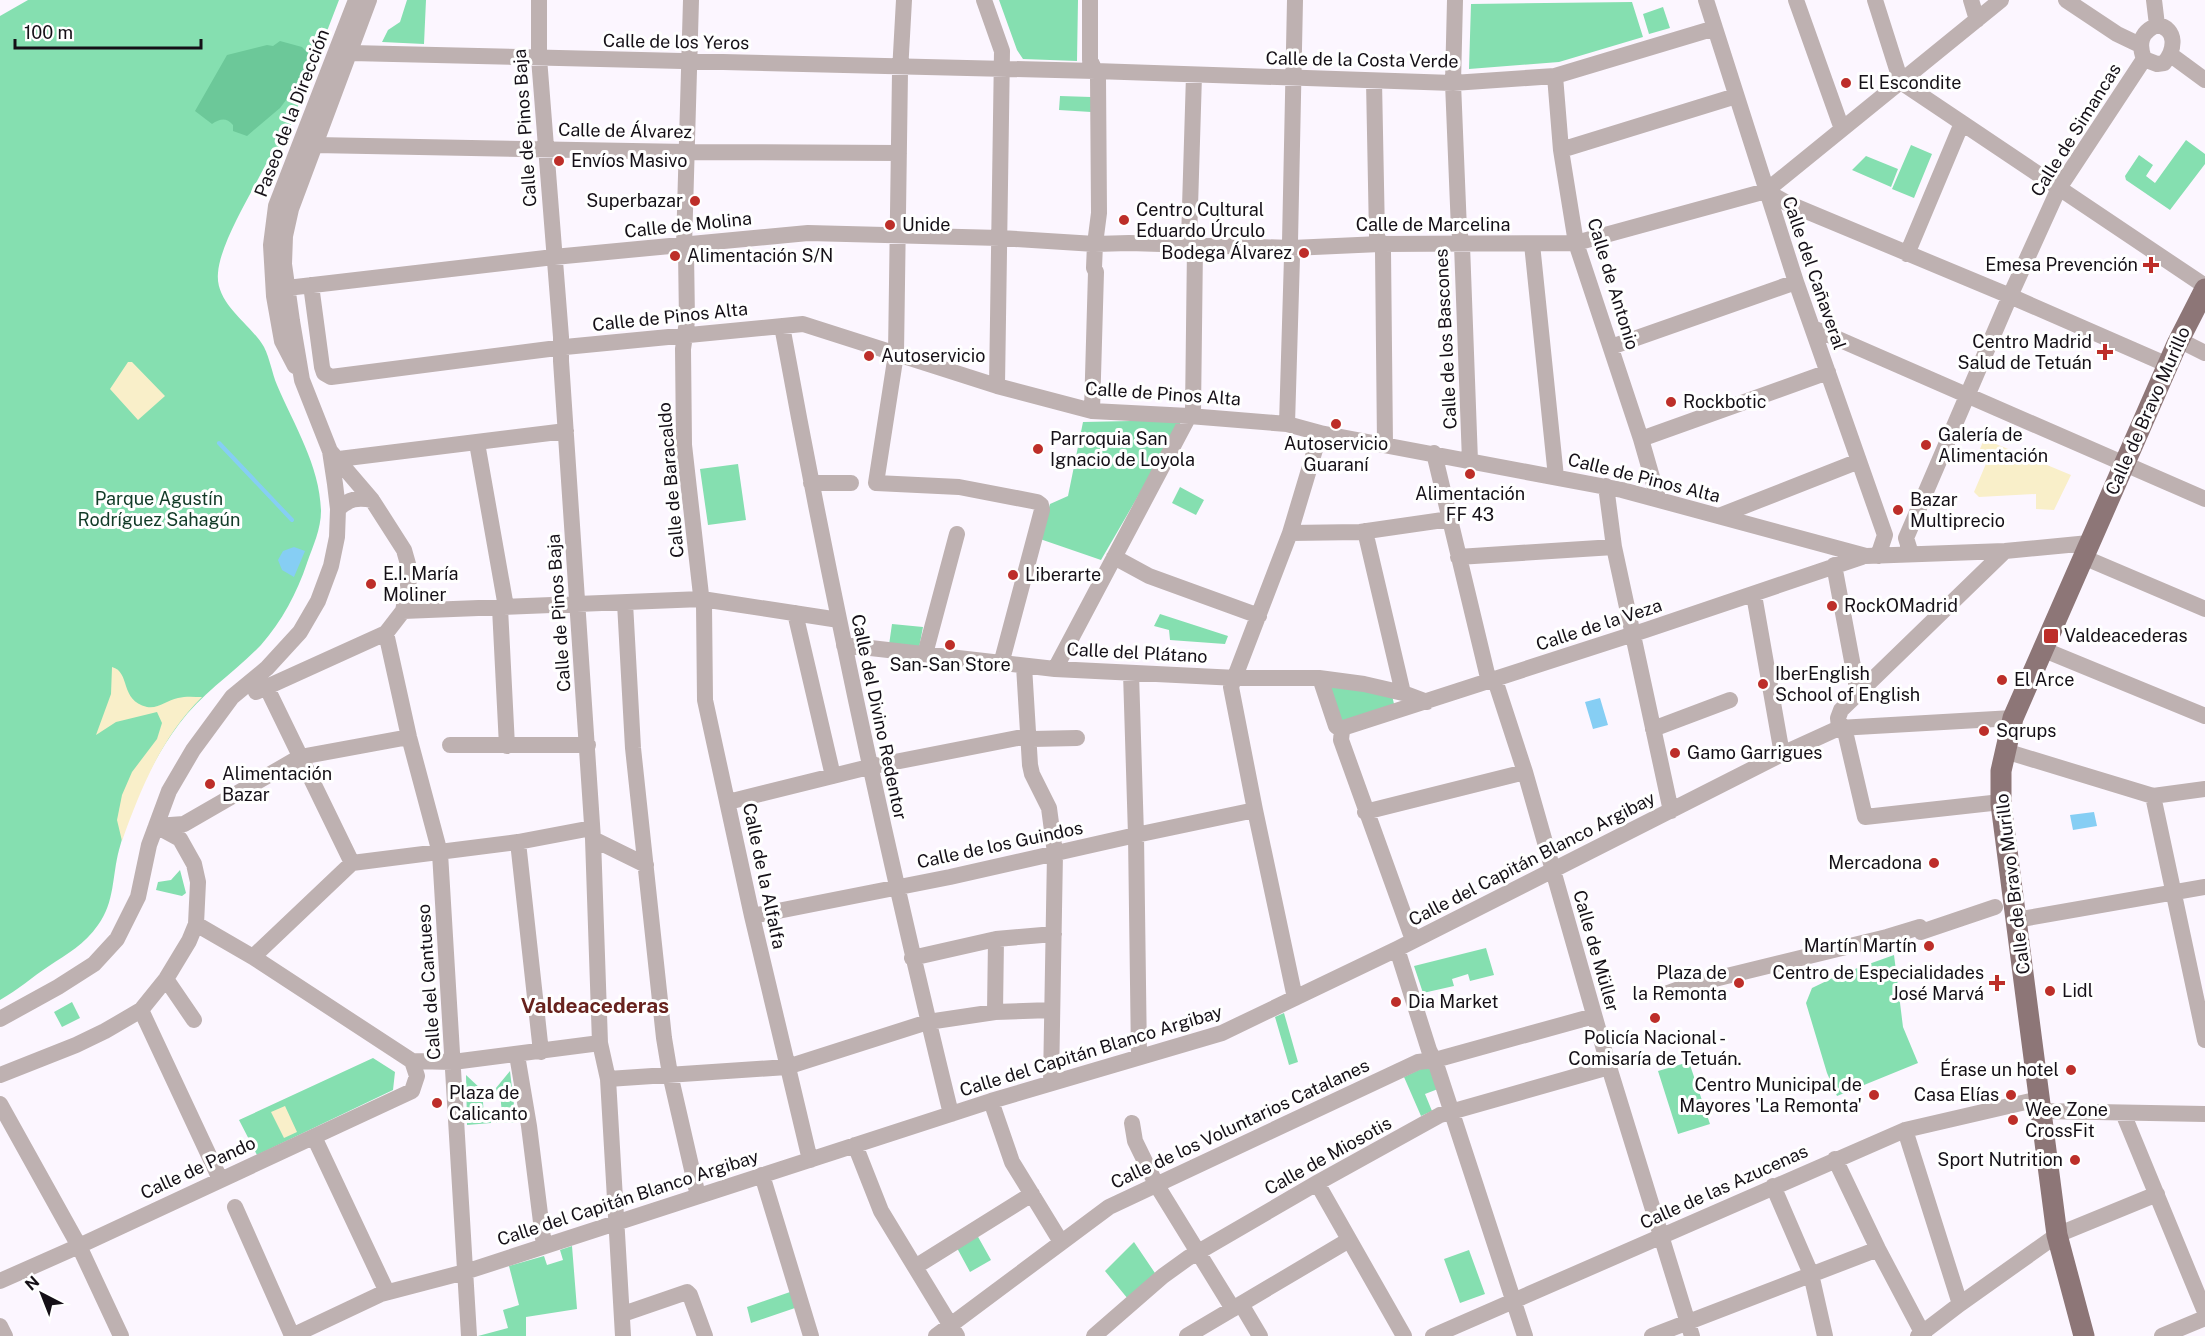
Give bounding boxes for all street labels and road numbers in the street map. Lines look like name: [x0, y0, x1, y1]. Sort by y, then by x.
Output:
street label: Paseo de la Dirección: [250, 26, 333, 200]
street label: Calle de los Yeros: [603, 30, 749, 53]
street label: Calle de la Costa Verde: [1265, 47, 1459, 72]
street label: Calle de Pinos Baja: [508, 48, 541, 208]
street label: Calle de Simancas: [2026, 59, 2125, 200]
street label: Calle de Álvarez: [558, 118, 692, 142]
street label: Calle del Cañaveral: [1778, 193, 1851, 352]
street label: Calle de Molina: [623, 207, 753, 242]
street label: Calle de Marcelina: [1356, 214, 1510, 235]
street label: Calle de Antonio: [1583, 215, 1643, 352]
street label: Calle de los Bascones: [1430, 248, 1461, 430]
street label: Calle de Pinos Alta: [591, 298, 749, 335]
street label: Calle de Bravo Murillo: [2101, 323, 2194, 498]
street label: Calle de Pinos Alta: [1084, 378, 1242, 409]
street label: Calle de Baracaldo: [653, 401, 688, 559]
street label: Calle de Pinos Alta: [1566, 448, 1722, 507]
street label: Calle de Pinos Baja: [542, 533, 575, 693]
street label: Calle de la Veza: [1533, 594, 1664, 655]
street label: Calle del Divino Redentor: [847, 612, 912, 822]
street label: Calle del Plátano: [1066, 638, 1208, 667]
street label: Calle del Capitán Blanco Argibay: [1405, 787, 1659, 930]
street label: Calle de Bravo Murillo: [1991, 792, 2034, 976]
street label: Calle de la Alfalfa: [739, 801, 790, 951]
street label: Calle de los Guindos: [915, 817, 1085, 872]
street label: Calle de Müller: [1569, 888, 1624, 1014]
street label: Calle del Cantueso: [413, 903, 444, 1061]
street label: Calle del Capitán Blanco Argibay: [957, 1000, 1225, 1101]
street label: Calle de los Voluntarios Catalanes: [1107, 1054, 1372, 1193]
street label: Calle de Miosotis: [1261, 1112, 1395, 1199]
street label: Calle de Pando: [137, 1132, 259, 1203]
street label: Calle de las Azucenas: [1637, 1140, 1811, 1233]
street label: Calle del Capitán Blanco Argibay: [495, 1145, 762, 1250]

